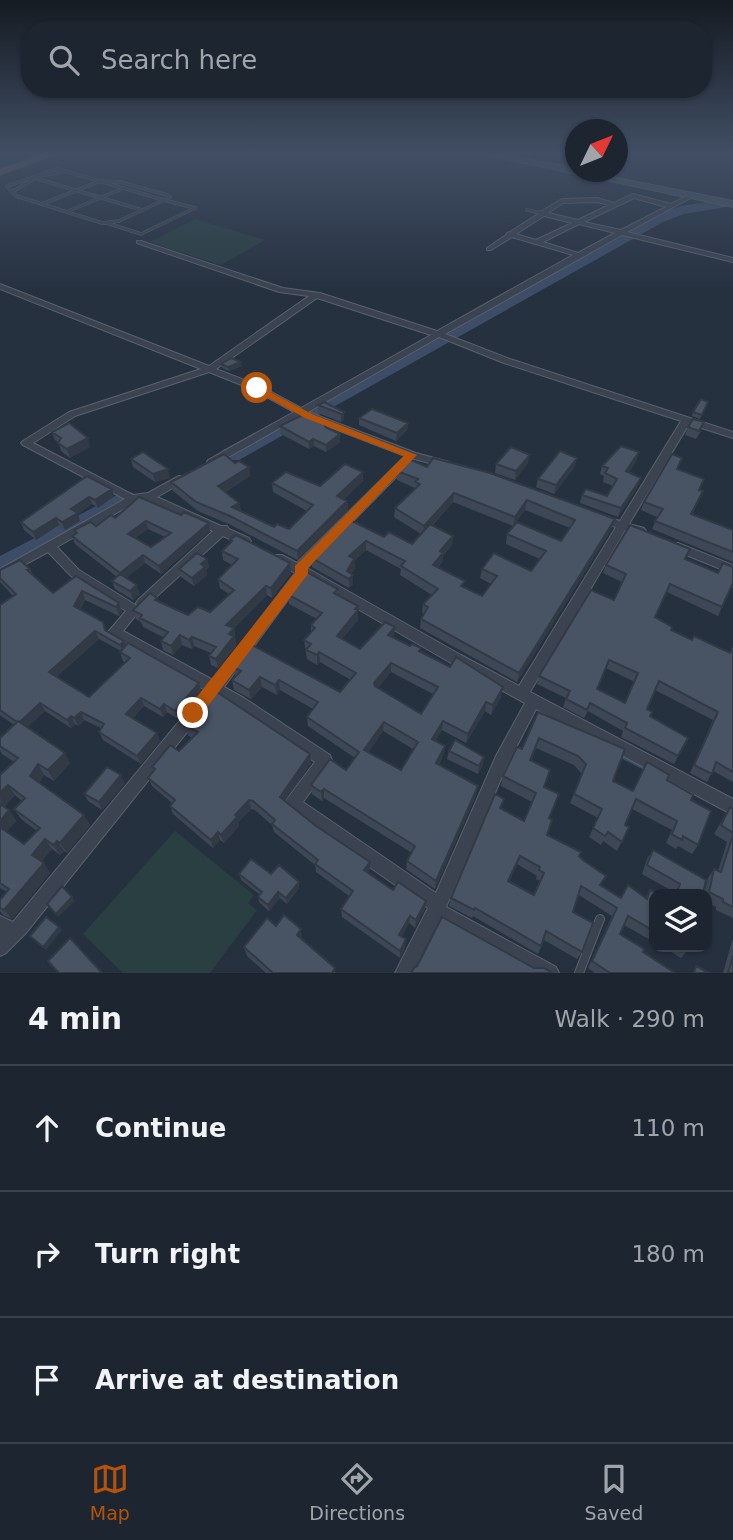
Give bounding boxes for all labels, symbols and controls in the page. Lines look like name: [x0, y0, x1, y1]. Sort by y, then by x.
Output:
search box: [21, 21, 712, 98]
icon: search: [45, 41, 83, 79]
text: Search here: [101, 45, 257, 75]
north arrow: [565, 119, 628, 182]
route start: [241, 372, 272, 403]
route end: [177, 697, 208, 728]
map controls: [649, 889, 712, 952]
button: layers: [649, 889, 712, 952]
text: 4 min: [28, 1001, 122, 1036]
text: Walk · 290 m: [554, 1006, 705, 1032]
icon: ahead: [28, 1109, 66, 1147]
text: Continue: [95, 1113, 226, 1143]
text: 110 m: [631, 1115, 705, 1141]
icon: right: [28, 1235, 66, 1273]
text: Turn right: [95, 1239, 240, 1269]
text: 180 m: [631, 1241, 705, 1267]
icon: arrive: [28, 1361, 66, 1399]
text: Arrive at destination: [95, 1365, 399, 1395]
tab: Map: [90, 1460, 130, 1524]
tab: Directions: [309, 1460, 405, 1524]
tab: Saved: [585, 1460, 643, 1524]

